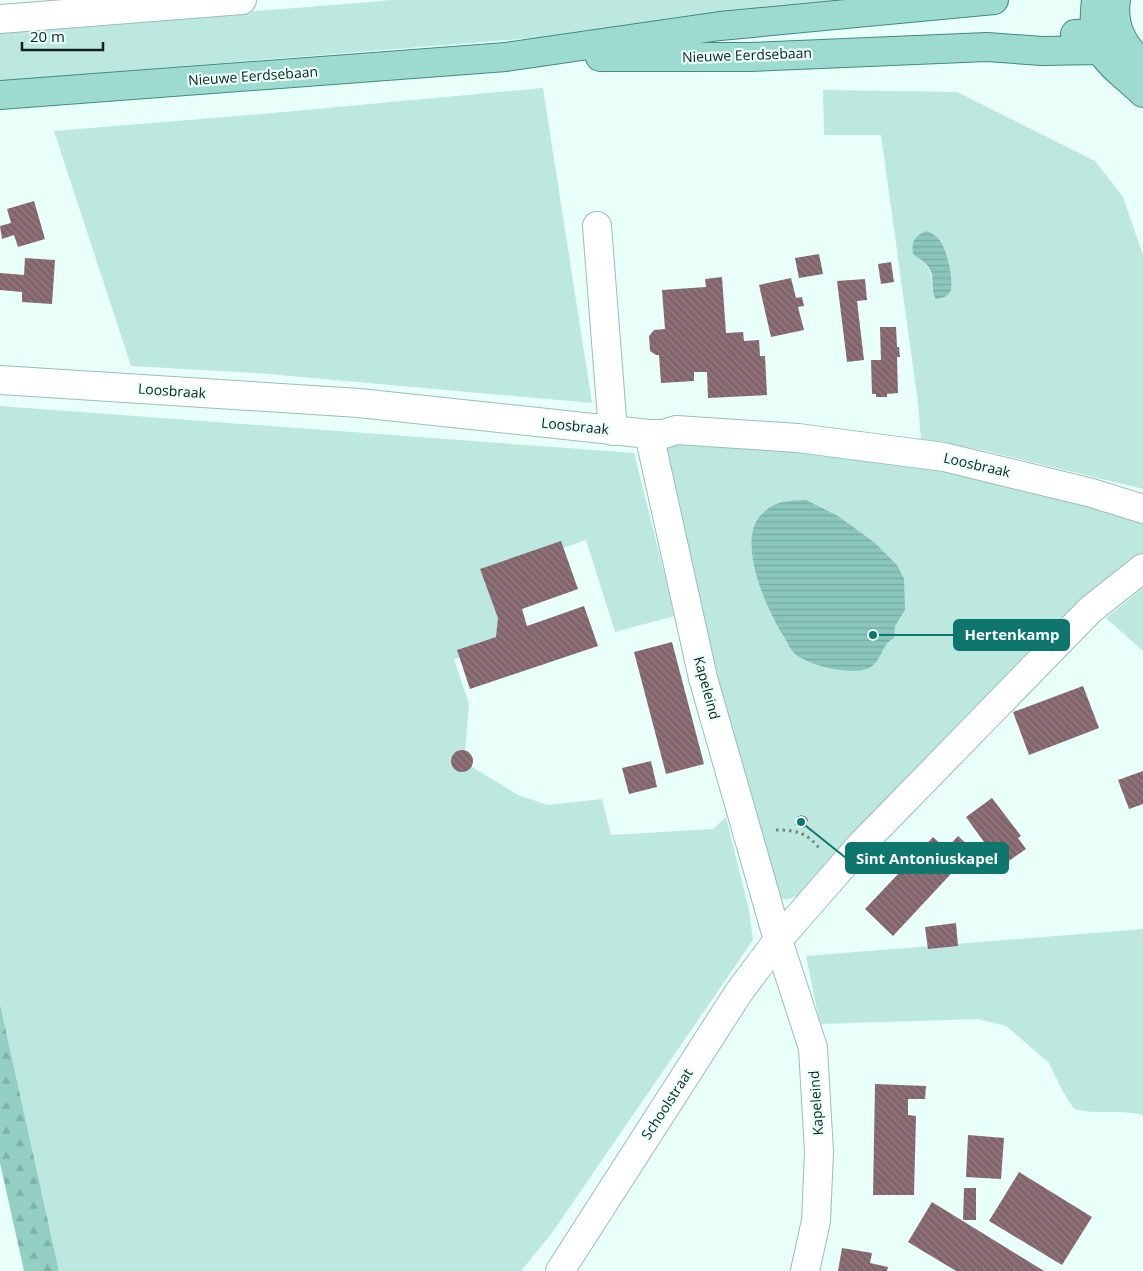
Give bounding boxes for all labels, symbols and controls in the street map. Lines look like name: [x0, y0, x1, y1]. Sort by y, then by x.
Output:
scale bar: [22, 20, 104, 52]
text: 20 m: [30, 26, 65, 46]
street label: Nieuwe Eerdsebaan: [682, 43, 812, 66]
street label: Nieuwe Eerdsebaan: [187, 61, 318, 90]
street label: Loosbraak: [137, 379, 207, 402]
street label: Loosbraak: [540, 412, 611, 439]
street label: Loosbraak: [942, 448, 1013, 482]
callout: Hertenkamp: [954, 620, 1069, 650]
text: Hertenkamp: [965, 624, 1059, 644]
street label: Kapeleind: [690, 654, 725, 722]
callout: Sint Antoniuskapel: [846, 843, 1008, 873]
text: Sint Antoniuskapel: [856, 848, 998, 868]
street label: Schoolstraat: [636, 1064, 697, 1143]
street label: Kapeleind: [804, 1070, 827, 1136]

